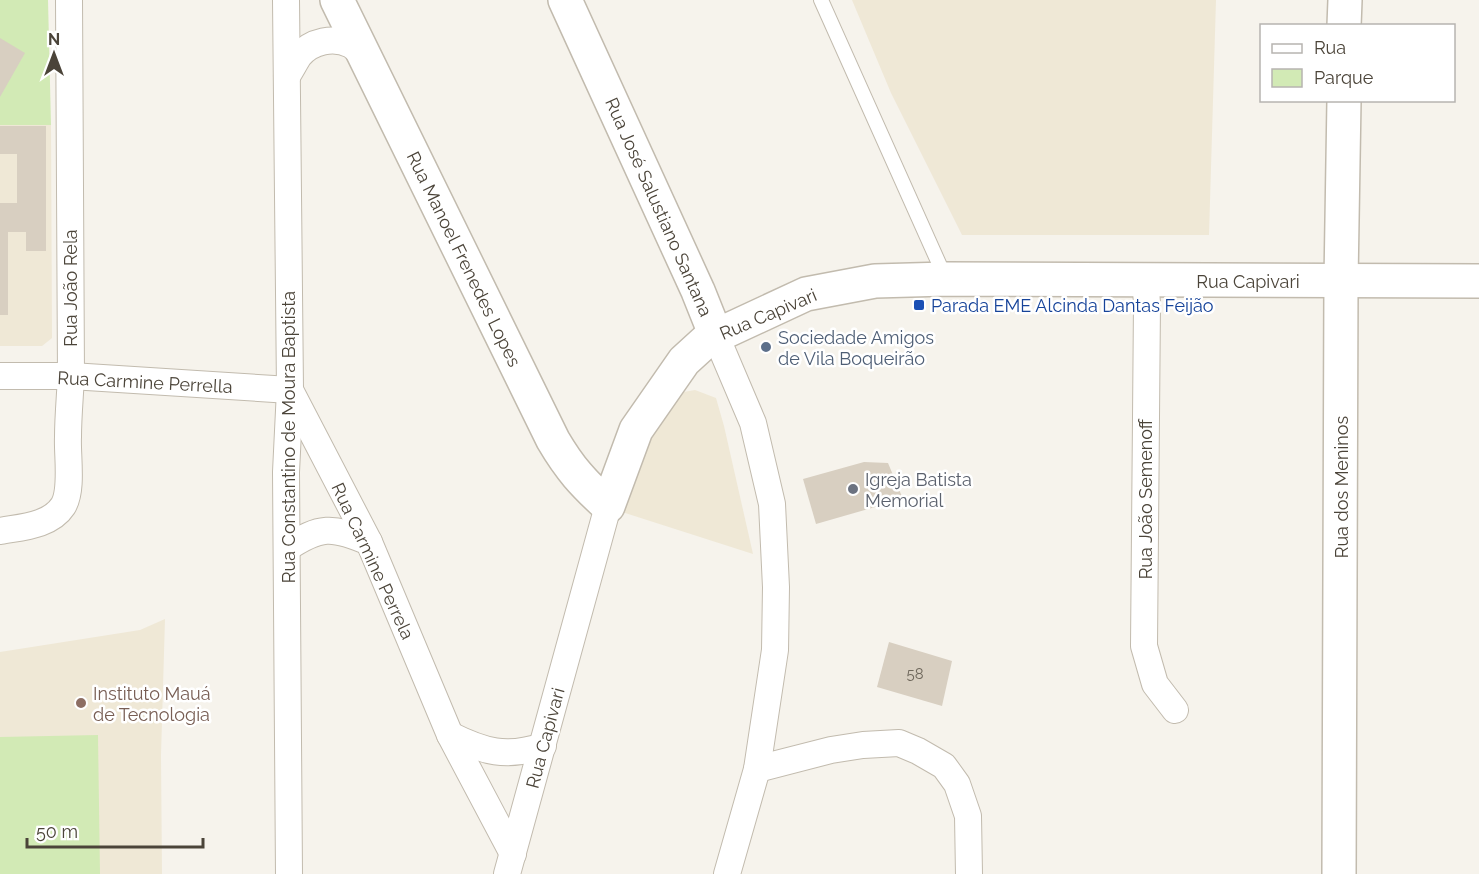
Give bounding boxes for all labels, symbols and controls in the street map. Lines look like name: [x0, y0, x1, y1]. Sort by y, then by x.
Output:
north arrow: [24, 24, 84, 84]
legend: [1260, 24, 1455, 102]
text: N: [48, 30, 60, 49]
text: Rua: [1314, 37, 1346, 58]
text: Parque: [1314, 67, 1374, 88]
street label: Rua José Salustiano Santana: [601, 94, 717, 320]
street label: Rua Manoel Frenedes Lopes: [403, 148, 525, 370]
street label: Rua João Rela: [60, 229, 81, 347]
street label: Rua Capivari: [1196, 271, 1300, 292]
street label: Rua Capivari: [716, 284, 820, 344]
street label: Rua Constantino de Moura Baptista: [278, 291, 299, 583]
place label: Parada EME Alcinda Dantas Feijão: [931, 295, 1214, 316]
marker: Parada EME Alcinda Dantas Feijão: [912, 298, 926, 312]
place label: Sociedade Amigos de Vila Boqueirão: [778, 327, 934, 369]
marker: Sociedade Amigos de Vila Boqueirão: [759, 340, 773, 354]
street label: Rua Carmine Perrella: [57, 367, 233, 397]
street label: Rua dos Meninos: [1331, 415, 1352, 558]
street label: Rua João Semenoff: [1135, 418, 1156, 579]
place label: Igreja Batista Memorial: [865, 469, 972, 511]
street label: Rua Carmine Perrela: [327, 479, 419, 643]
marker: Igreja Batista Memorial: [846, 482, 860, 496]
house number: 58: [906, 665, 924, 683]
place label: Instituto Mauá de Tecnologia: [93, 683, 211, 725]
street label: Rua Capivari: [521, 685, 569, 791]
marker: Instituto Mauá de Tecnologia: [74, 696, 88, 710]
scale bar: [27, 811, 202, 849]
text: 50 m: [36, 821, 78, 842]

